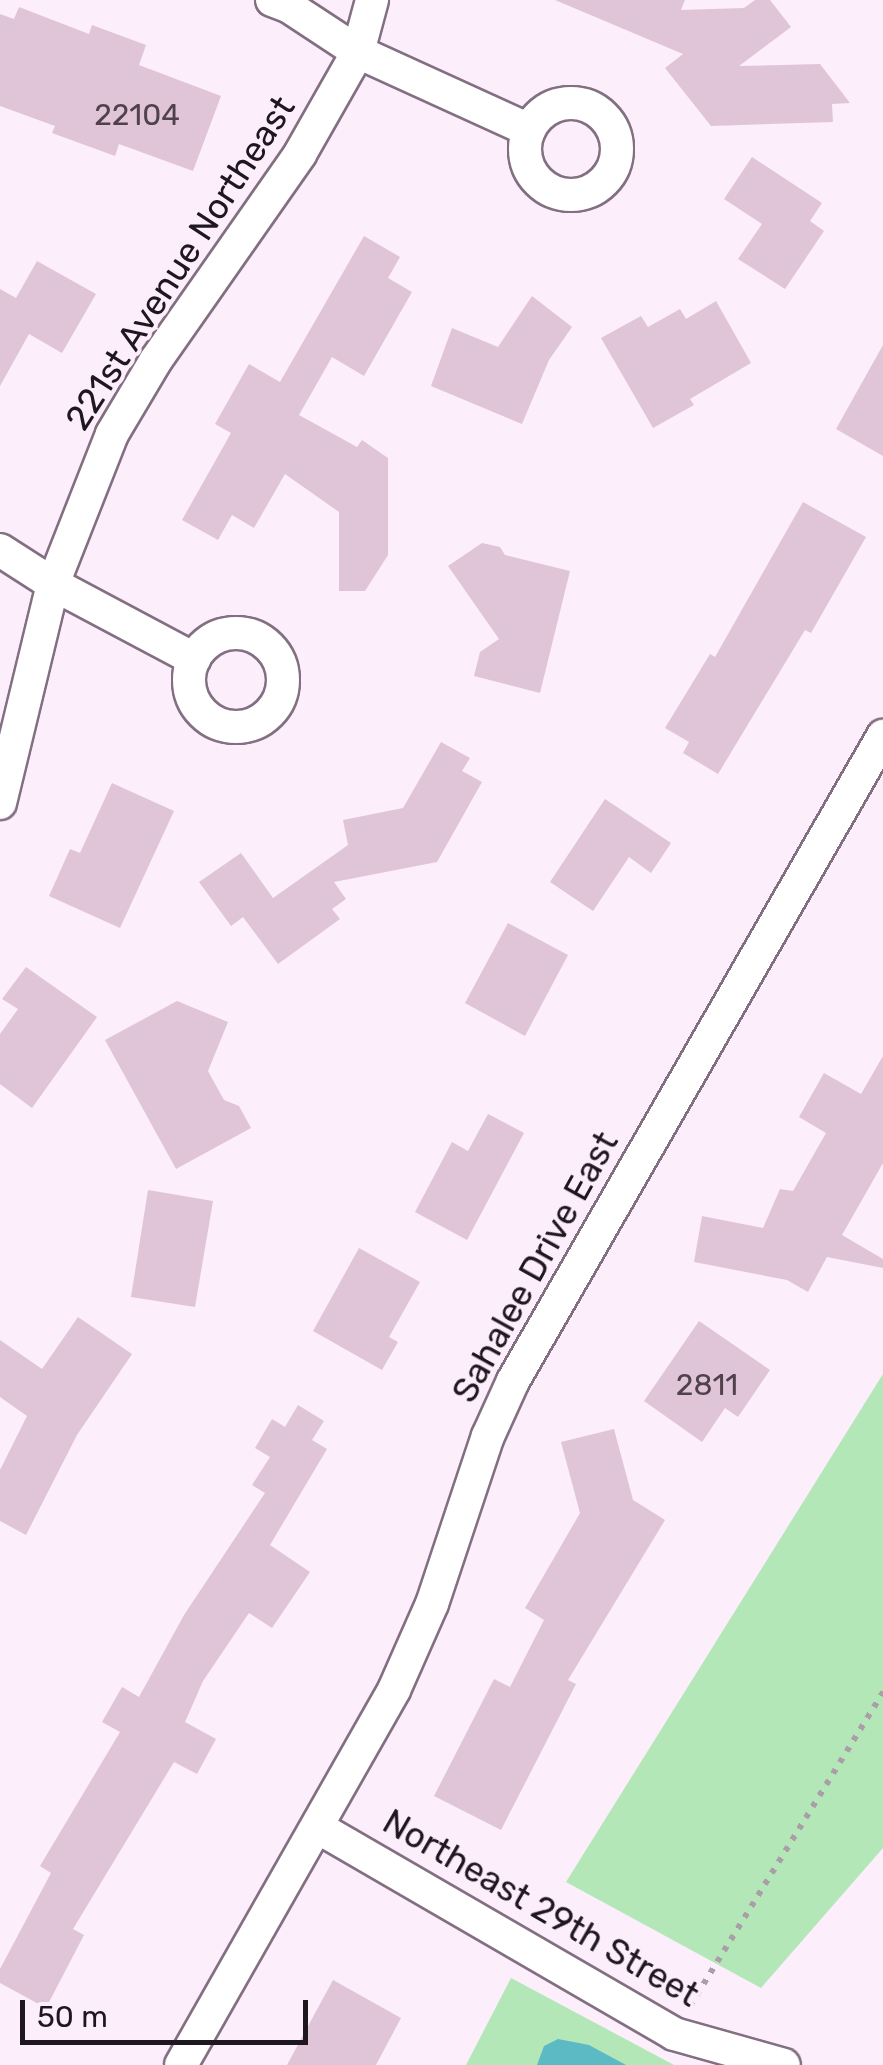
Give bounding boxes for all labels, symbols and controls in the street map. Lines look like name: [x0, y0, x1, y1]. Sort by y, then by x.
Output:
street label: 221st Avenue Northeast: [56, 88, 304, 438]
house number: 22104: [94, 97, 180, 133]
street label: Sahalee Drive East: [443, 1124, 627, 1410]
house number: 2811: [676, 1367, 738, 1403]
street label: Northeast 29th Street: [376, 1800, 706, 2016]
scale bar: [25, 1980, 312, 2042]
text: 50 m: [37, 1999, 108, 2035]

